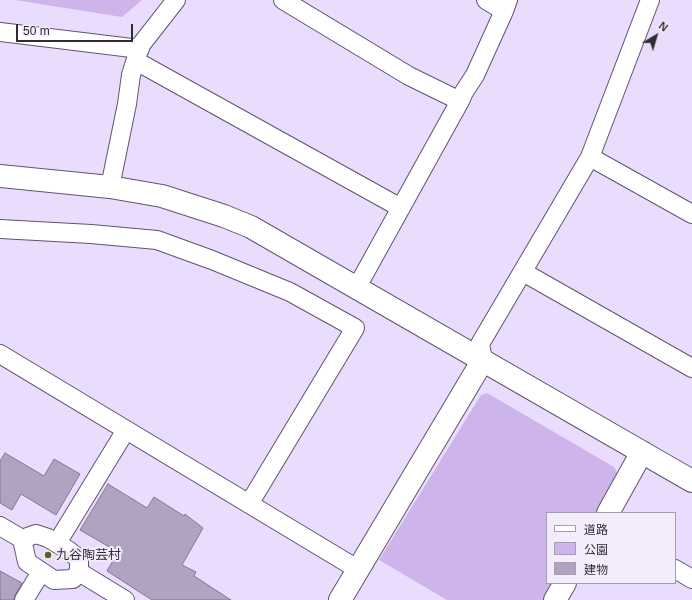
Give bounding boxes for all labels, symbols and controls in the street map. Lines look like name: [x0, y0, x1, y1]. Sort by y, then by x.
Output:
scale bar: [18, 16, 135, 42]
north arrow: [636, 16, 676, 56]
text: N: [657, 19, 670, 34]
text: 50 m: [23, 24, 50, 38]
legend: [546, 512, 676, 584]
text: 道路: [584, 523, 608, 537]
text: 公園: [584, 543, 608, 557]
place label: 九谷陶芸村: [56, 547, 121, 563]
marker: 九谷陶芸村: [43, 550, 53, 560]
text: 建物: [584, 563, 608, 577]

